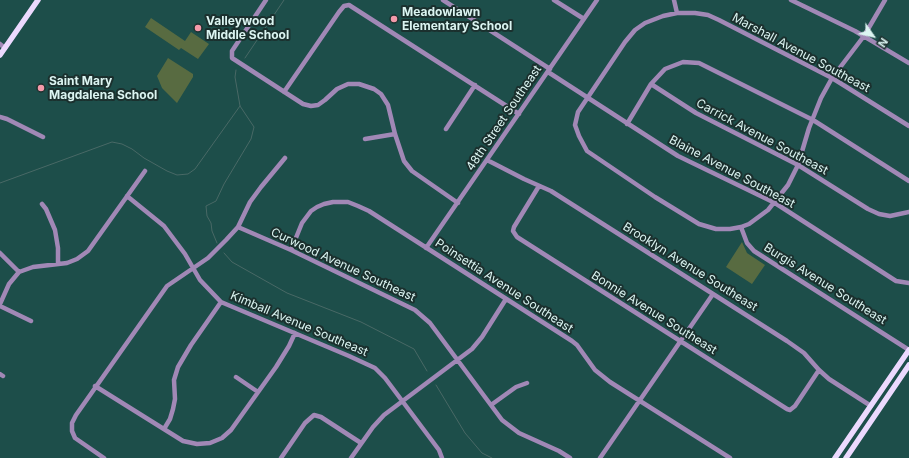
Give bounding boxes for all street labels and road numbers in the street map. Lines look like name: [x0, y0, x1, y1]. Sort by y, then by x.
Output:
street label: Marshall Avenue Southeast: [730, 10, 872, 96]
street label: 48th Street Southeast: [463, 63, 545, 173]
street label: Carrick Avenue Southeast: [694, 96, 830, 178]
street label: Blaine Avenue Southeast: [667, 133, 797, 211]
street label: Brooklyn Avenue Southeast: [620, 220, 760, 314]
street label: Curwood Avenue Southeast: [268, 225, 418, 305]
street label: Poinsettia Avenue Southeast: [432, 236, 576, 336]
street label: Burgis Avenue Southeast: [761, 240, 889, 328]
street label: Bonnie Avenue Southeast: [589, 268, 719, 358]
street label: Kimball Avenue Southeast: [228, 289, 370, 359]

